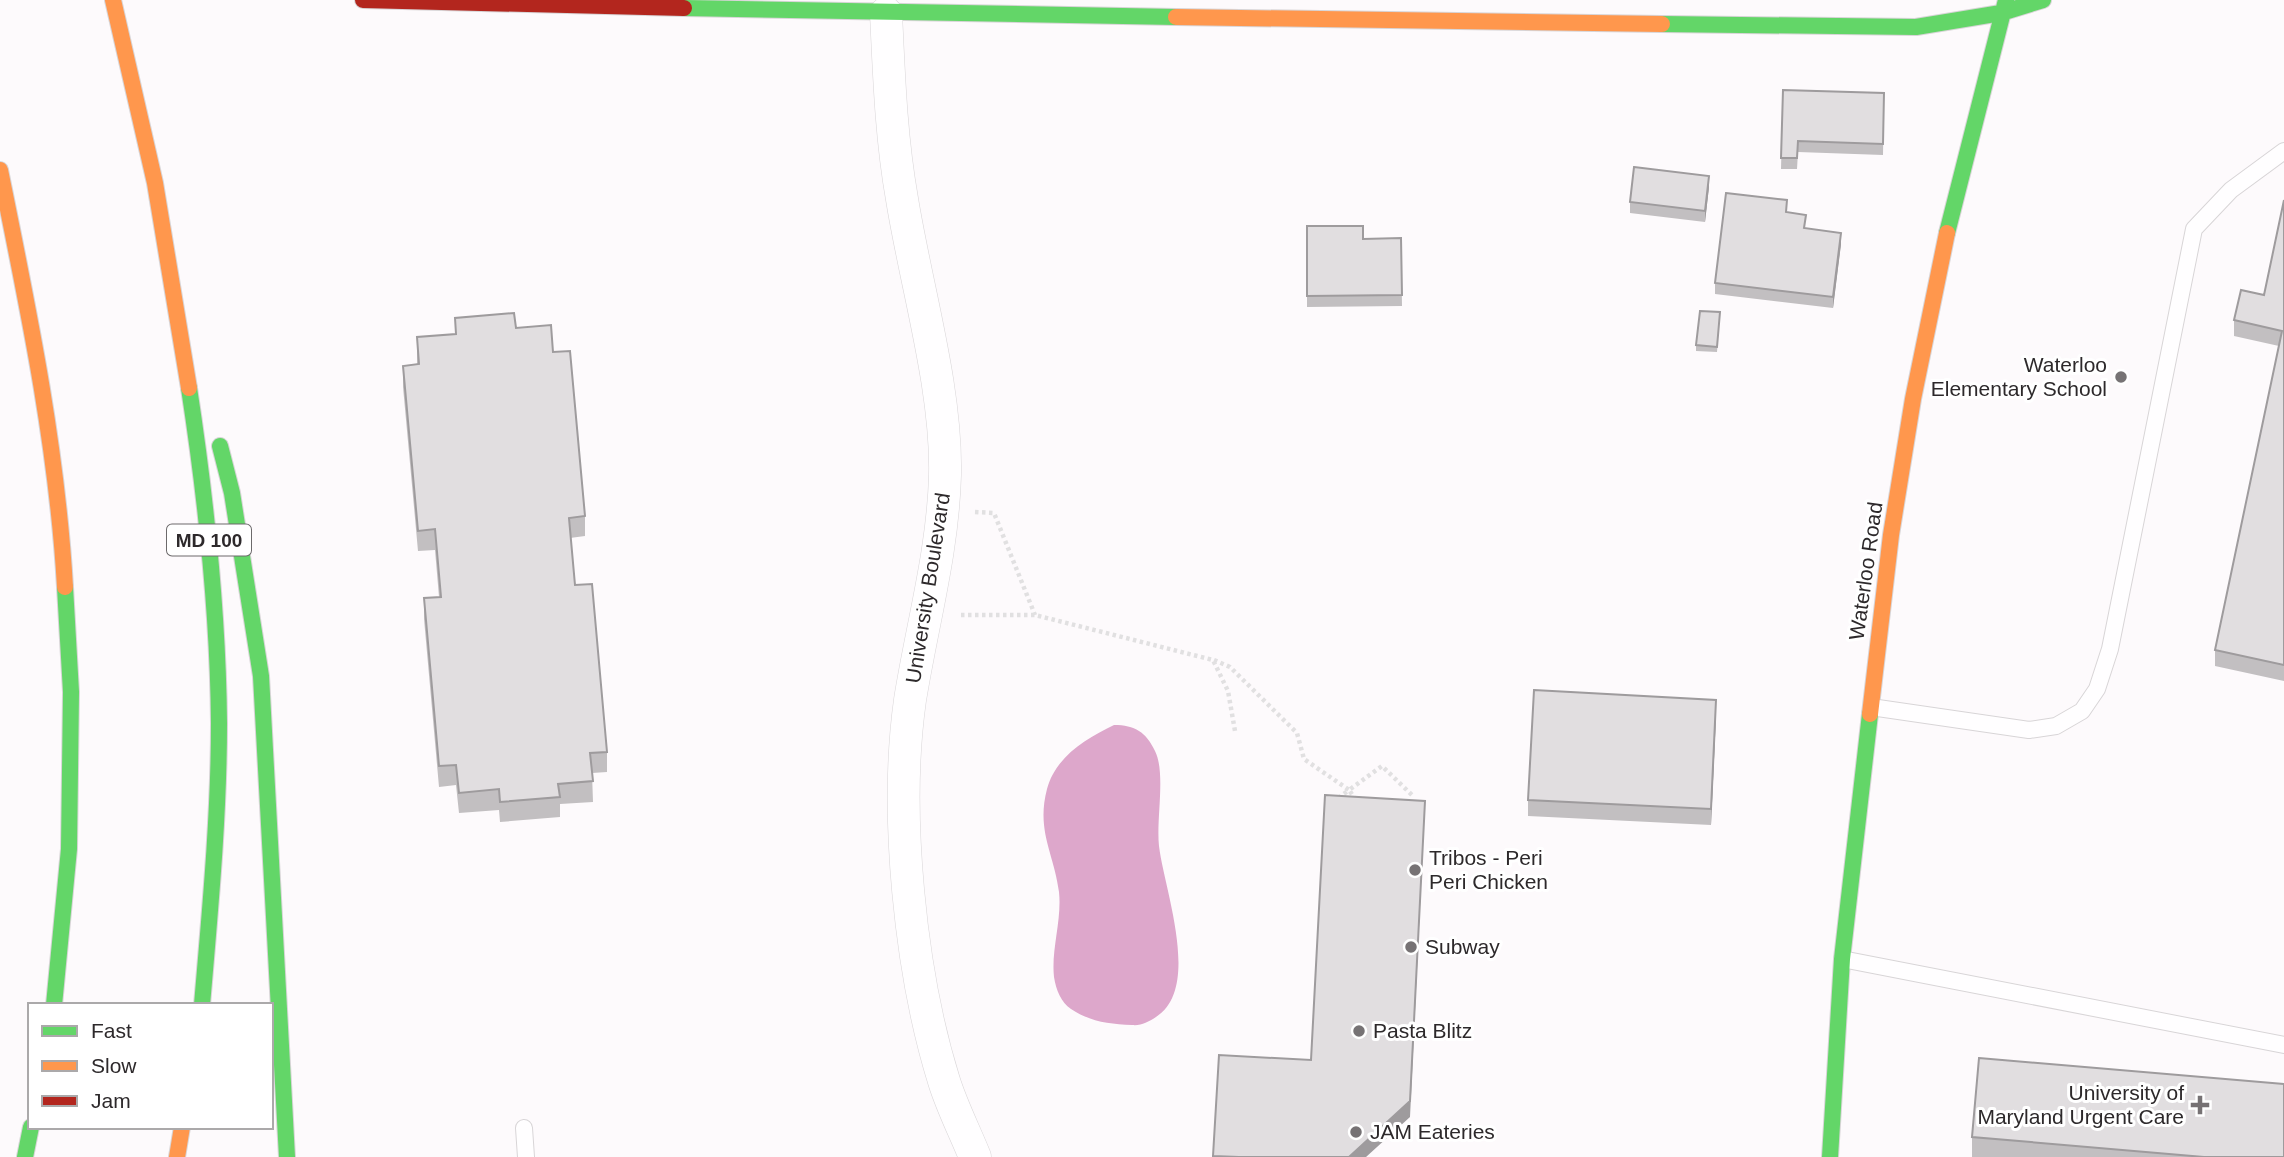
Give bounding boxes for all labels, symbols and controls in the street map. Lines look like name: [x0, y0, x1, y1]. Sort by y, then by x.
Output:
place label: Waterloo Elementary School: [1931, 353, 2107, 400]
marker: Waterloo Elementary School: [2113, 369, 2129, 385]
street label: University Boulevard: [901, 491, 954, 685]
street label: Waterloo Road: [1844, 500, 1887, 642]
road number: MD 100: [167, 524, 251, 555]
place label: Tribos - Peri Peri Chicken: [1429, 846, 1548, 893]
marker: Tribos - Peri Peri Chicken: [1407, 862, 1423, 878]
place label: Subway: [1425, 935, 1500, 958]
marker: Subway: [1403, 939, 1419, 955]
legend: [28, 1003, 273, 1129]
text: Fast: [91, 1019, 132, 1042]
place label: Pasta Blitz: [1373, 1019, 1472, 1042]
marker: Pasta Blitz: [1351, 1023, 1367, 1039]
text: Slow: [91, 1054, 137, 1077]
place label: University of Maryland Urgent Care: [1977, 1081, 2184, 1128]
text: Jam: [91, 1089, 131, 1112]
marker: University of Maryland Urgent Care: [2190, 1095, 2210, 1115]
place label: JAM Eateries: [1370, 1120, 1495, 1143]
marker: JAM Eateries: [1348, 1124, 1364, 1140]

